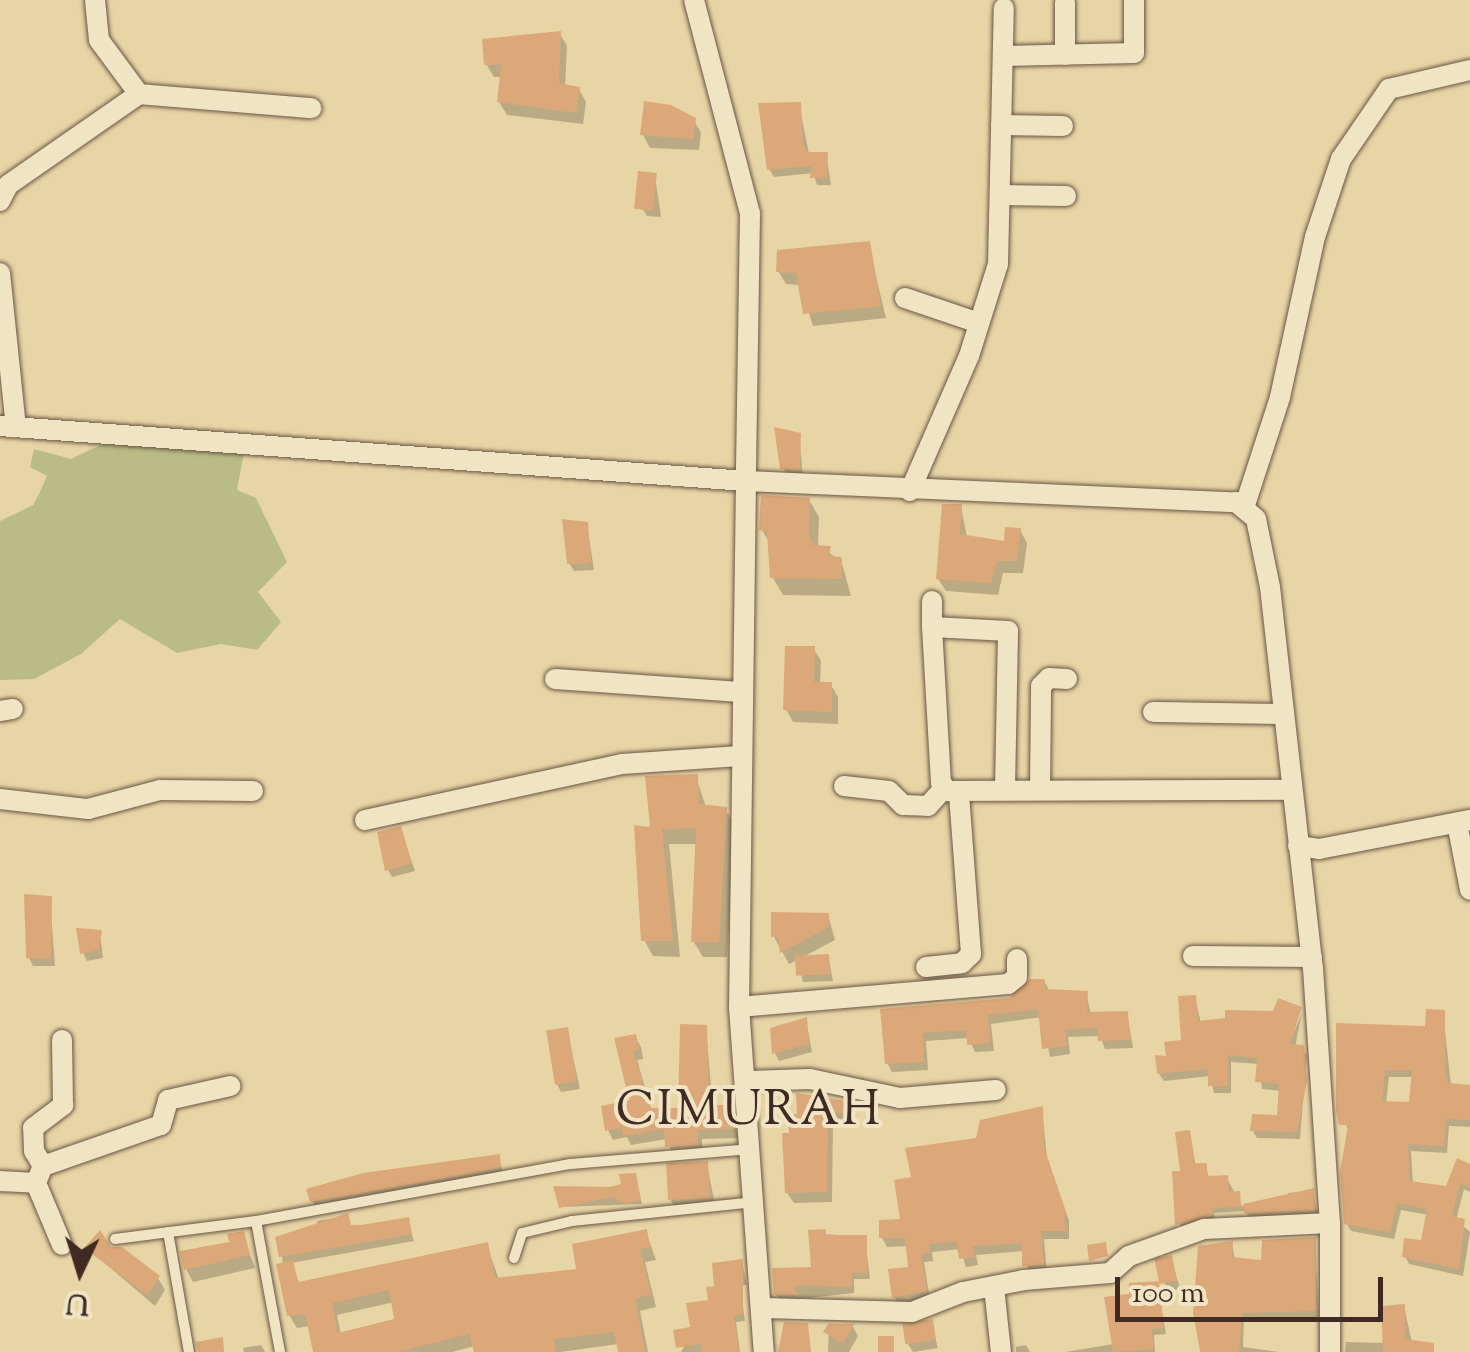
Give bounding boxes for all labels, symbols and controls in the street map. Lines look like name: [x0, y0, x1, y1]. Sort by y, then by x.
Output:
district label: CIMURAH: [616, 1084, 882, 1142]
north arrow: [30, 1222, 130, 1322]
scale bar: [1120, 1257, 1388, 1319]
text: 100 m: [1132, 1273, 1205, 1316]
text: U: [65, 1281, 91, 1323]

